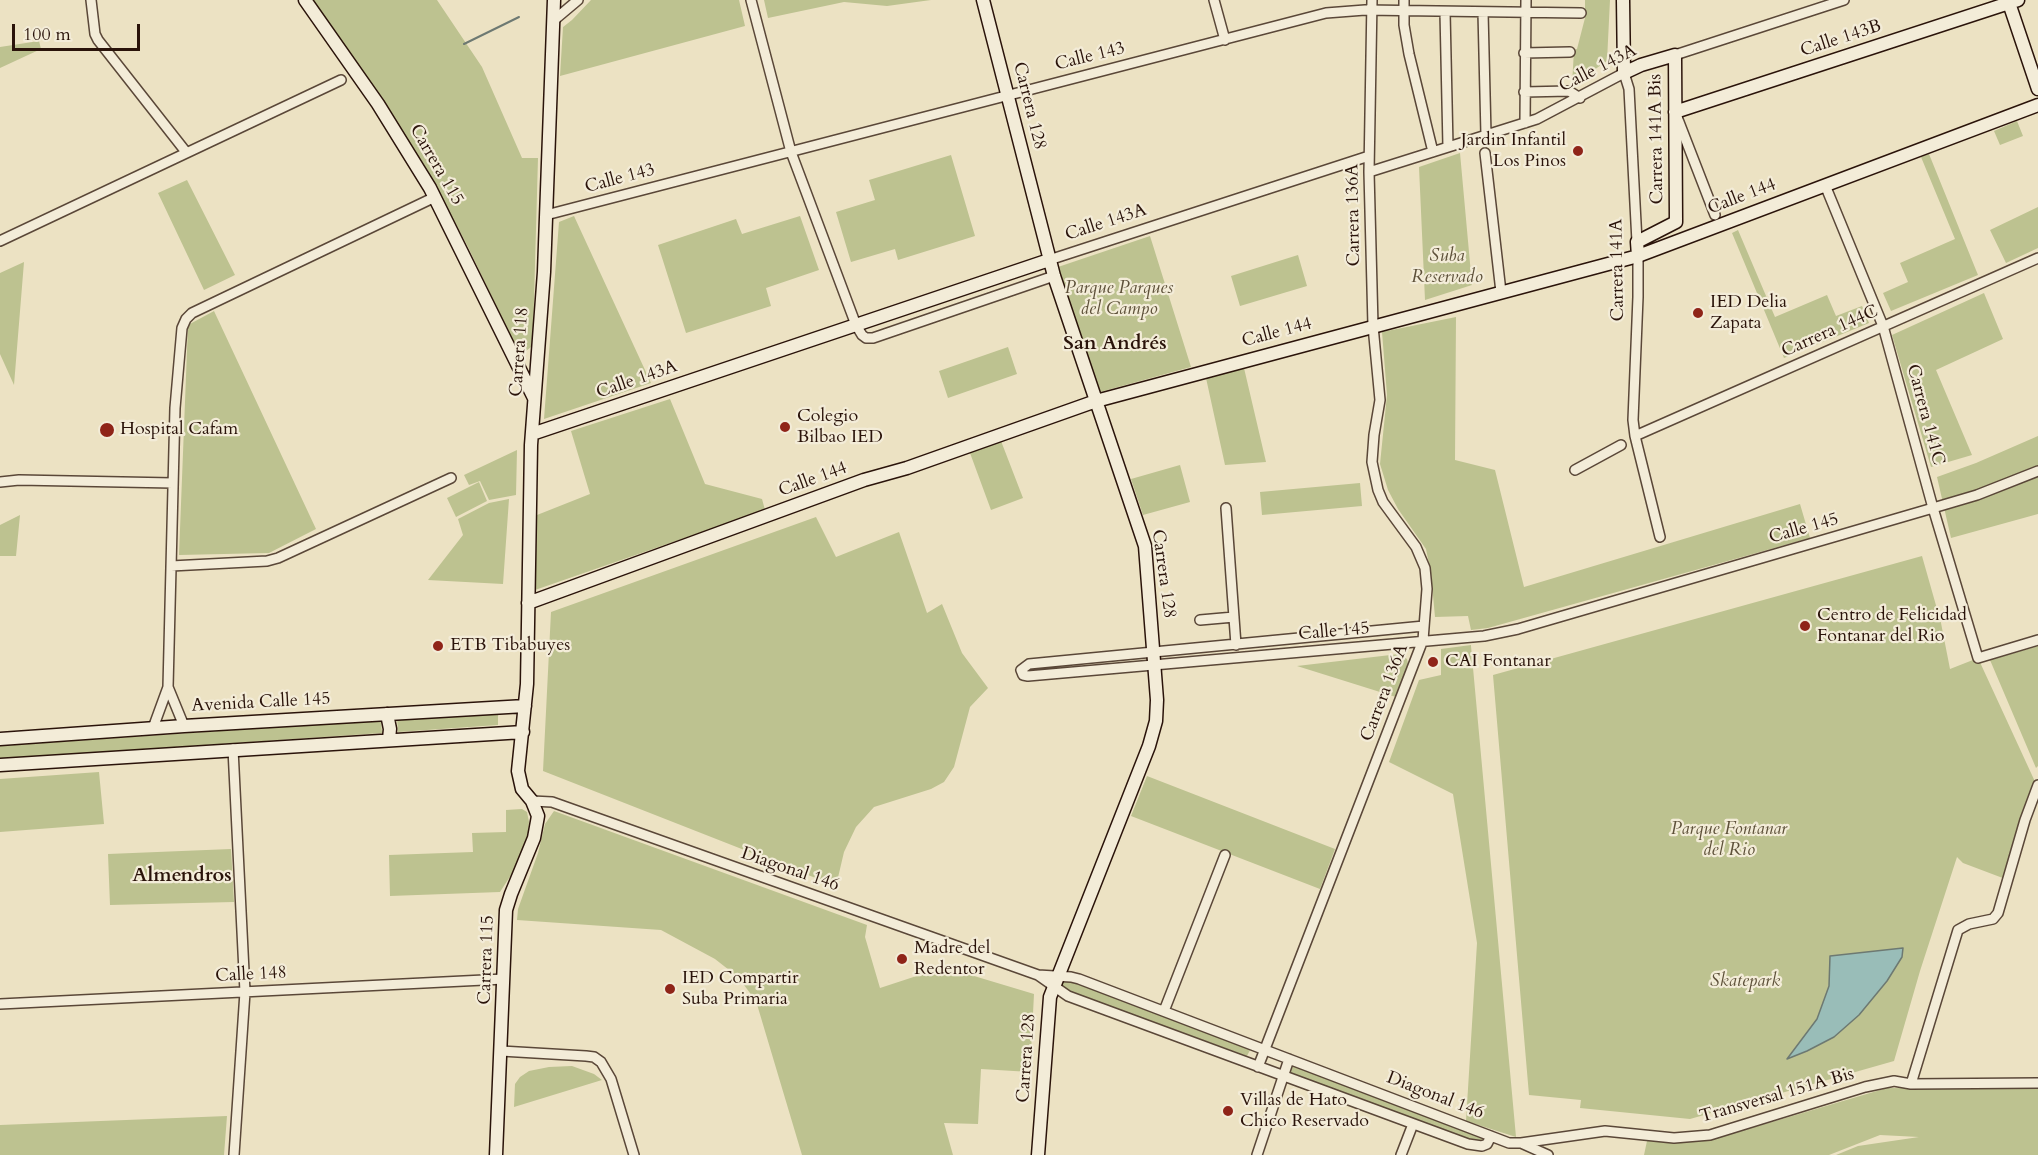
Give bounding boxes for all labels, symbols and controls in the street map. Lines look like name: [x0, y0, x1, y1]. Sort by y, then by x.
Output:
scale bar: [15, 12, 142, 50]
street label: Calle 143B: [1798, 16, 1884, 62]
text: 100 m: [23, 22, 71, 47]
street label: Calle 143: [1053, 38, 1127, 76]
street label: Calle 143A: [1556, 40, 1640, 98]
street label: Carrera 128: [1008, 60, 1050, 152]
street label: Carrera 141A Bis: [1645, 74, 1669, 204]
street label: Carrera 115: [404, 121, 468, 209]
place label: Jardin Infantil Los Pinos: [1461, 130, 1566, 172]
marker: Jardin Infantil Los Pinos: [1571, 144, 1585, 158]
street label: Calle 143: [583, 159, 657, 199]
street label: Carrera 136A: [1342, 164, 1366, 266]
street label: Calle 144: [1705, 174, 1779, 220]
street label: Calle 143A: [1063, 200, 1149, 246]
street label: Carrera 141A: [1606, 219, 1630, 321]
park label: Suba Reservado: [1411, 246, 1483, 288]
park label: Parque Parques del Campo: [1065, 278, 1173, 320]
place label: IED Delia Zapata: [1710, 292, 1787, 334]
street label: Carrera 144C: [1778, 301, 1882, 363]
marker: IED Delia Zapata: [1691, 306, 1705, 320]
street label: Carrera 118: [506, 307, 534, 397]
street label: Calle 144: [1240, 313, 1314, 353]
district label: San Andrés: [1063, 332, 1167, 356]
street label: Calle 143A: [594, 356, 680, 404]
street label: Carrera 141C: [1901, 362, 1949, 468]
place label: Colegio Bilbao IED: [797, 406, 883, 448]
place label: Hospital Cafam: [120, 419, 238, 441]
marker: Colegio Bilbao IED: [778, 420, 792, 434]
marker: Hospital Cafam: [98, 421, 116, 439]
street label: Calle 144: [776, 458, 850, 502]
street label: Calle 145: [1767, 509, 1841, 549]
street label: Carrera 128: [1146, 528, 1180, 620]
place label: Centro de Felicidad Fontanar del Rio: [1817, 605, 1967, 648]
street label: Calle 145: [1298, 618, 1370, 646]
marker: Centro de Felicidad Fontanar del Rio: [1798, 619, 1812, 633]
place label: ETB Tibabuyes: [450, 635, 570, 657]
marker: ETB Tibabuyes: [431, 639, 445, 653]
street label: Carrera 136A: [1357, 641, 1413, 745]
place label: CAI Fontanar: [1445, 651, 1551, 673]
marker: CAI Fontanar: [1426, 655, 1440, 669]
street label: Avenida Calle 145: [191, 689, 331, 717]
park label: Parque Fontanar del Rio: [1671, 819, 1787, 862]
street label: Diagonal 146: [738, 843, 842, 897]
district label: Almendros: [132, 864, 232, 888]
street label: Carrera 115: [475, 915, 499, 1005]
place label: Madre del Redentor: [914, 938, 990, 980]
marker: Madre del Redentor: [895, 952, 909, 966]
street label: Calle 148: [215, 962, 287, 988]
place label: IED Compartir Suba Primaria: [682, 968, 799, 1010]
park label: Skatepark: [1710, 971, 1780, 993]
marker: IED Compartir Suba Primaria: [663, 982, 677, 996]
street label: Carrera 128: [1013, 1013, 1041, 1103]
street label: Transversal 151A Bis: [1697, 1064, 1857, 1128]
street label: Diagonal 146: [1383, 1068, 1487, 1124]
place label: Villas de Hato Chico Reservado: [1240, 1090, 1369, 1132]
marker: Villas de Hato Chico Reservado: [1221, 1104, 1235, 1118]

